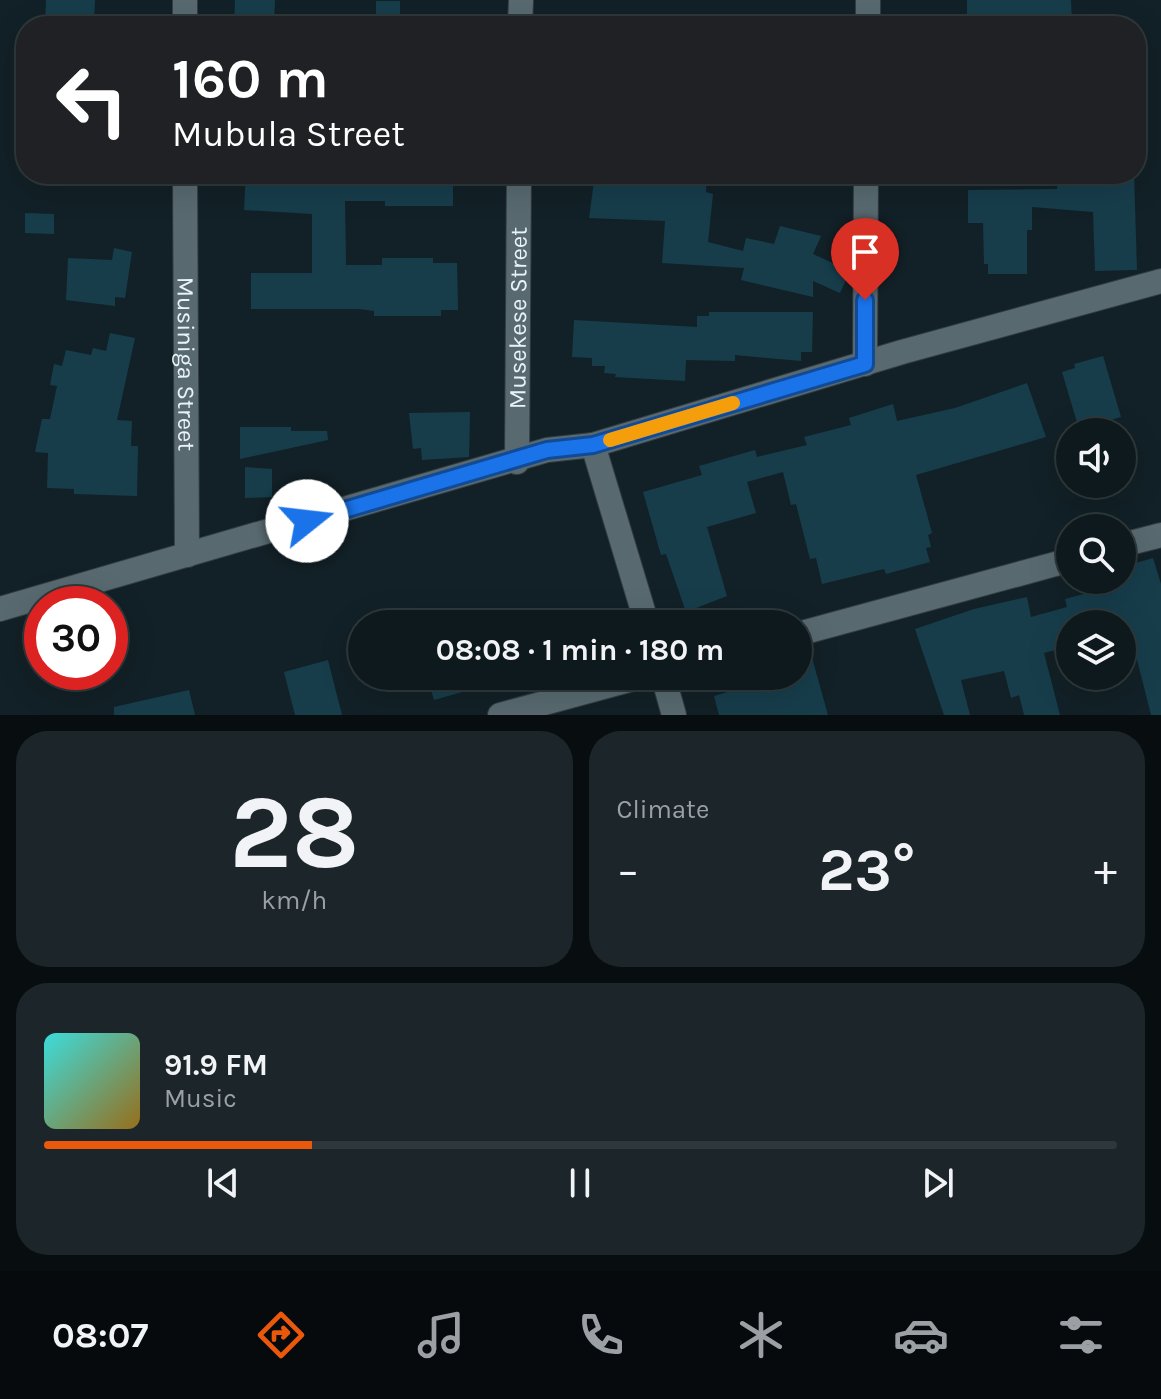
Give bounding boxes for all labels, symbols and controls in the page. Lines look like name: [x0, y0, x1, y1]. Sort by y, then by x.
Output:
text: 160 m: [172, 46, 329, 111]
icon: left: [40, 48, 144, 152]
text: Mubula Street: [172, 113, 405, 155]
pin: [831, 218, 899, 300]
street label: Musekese Street: [503, 227, 533, 409]
icon: arrive: [843, 230, 887, 274]
street label: Musiniga Street: [172, 277, 200, 451]
map controls: [1056, 418, 1136, 690]
button: sound: [1056, 418, 1136, 498]
position arrow: [265, 479, 349, 563]
button: search: [1056, 514, 1136, 594]
speed limit sign: 30: [24, 586, 128, 690]
button: layers: [1056, 610, 1136, 690]
text: 08:08 · 1 min · 180 m: [436, 632, 724, 668]
text: 28: [229, 772, 359, 893]
text: Climate: [617, 794, 709, 825]
text: 23°: [818, 835, 915, 905]
text: −: [617, 845, 640, 896]
text: +: [1094, 845, 1117, 896]
text: km/h: [261, 885, 327, 916]
text: 91.9 FM: [164, 1047, 268, 1083]
text: Music: [164, 1083, 237, 1114]
icon: previous: [201, 1161, 245, 1205]
icon: pause: [558, 1161, 602, 1205]
icon: next: [916, 1161, 960, 1205]
icon: directions: [253, 1307, 309, 1363]
icon: music: [413, 1307, 469, 1363]
icon: phone: [573, 1307, 629, 1363]
icon: climate: [733, 1307, 789, 1363]
icon: car: [893, 1307, 949, 1363]
icon: filters: [1053, 1307, 1109, 1363]
text: 08:07: [52, 1314, 148, 1356]

